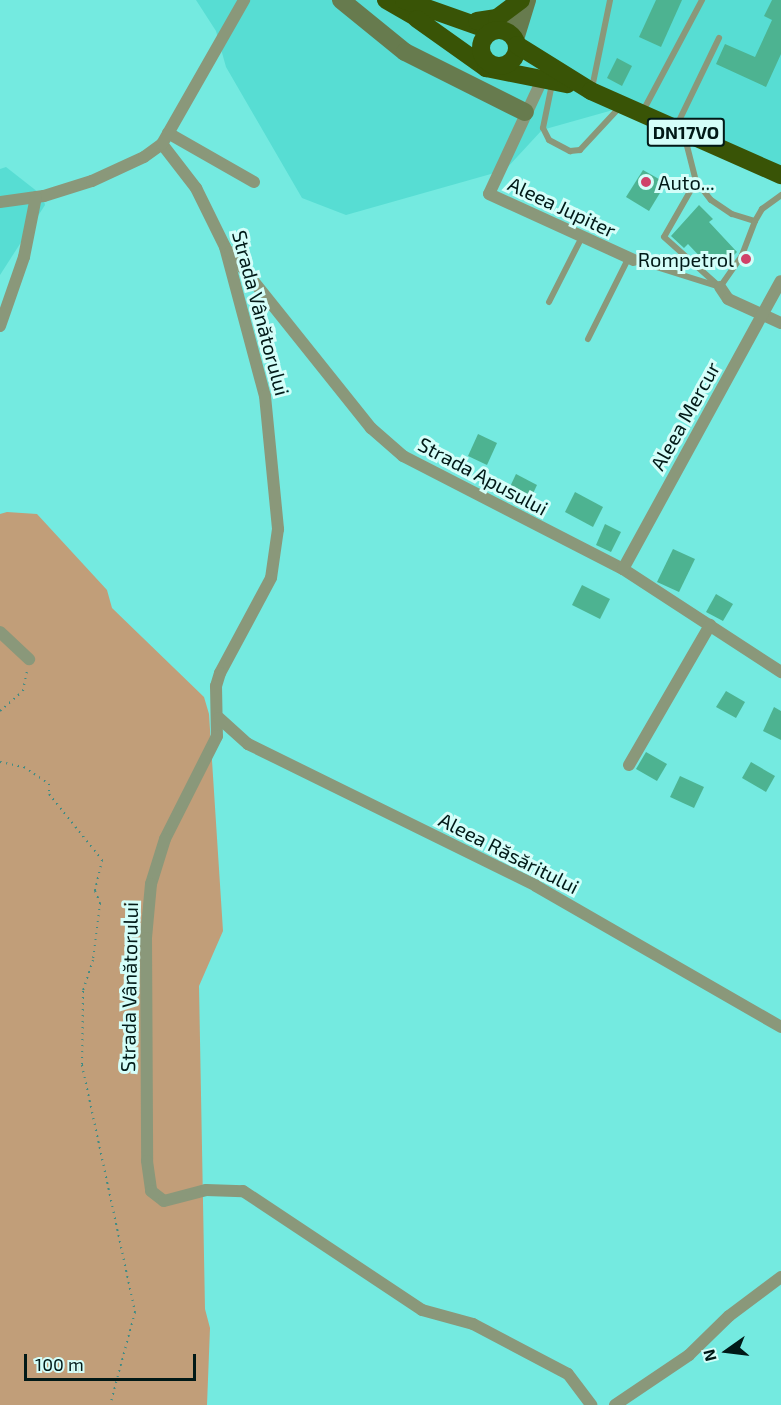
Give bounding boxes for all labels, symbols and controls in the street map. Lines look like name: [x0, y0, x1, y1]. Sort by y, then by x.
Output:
road number: DN17VO: [646, 117, 726, 147]
place label: Auto...: [658, 170, 715, 194]
street label: Aleea Jupiter: [504, 172, 620, 242]
marker: Auto...: [639, 175, 653, 189]
street label: Strada Vânătorului: [227, 228, 295, 398]
place label: Rompetrol: [638, 247, 734, 271]
marker: Rompetrol: [739, 252, 753, 266]
street label: Aleea Mercur: [645, 357, 725, 475]
street label: Strada Apusului: [414, 432, 552, 520]
street label: Aleea Răsăritului: [435, 807, 583, 899]
street label: Strada Vânătorului: [116, 902, 142, 1072]
north arrow: [697, 1321, 757, 1381]
scale bar: [27, 1342, 200, 1380]
text: N: [698, 1348, 720, 1363]
text: 100 m: [35, 1353, 84, 1375]

